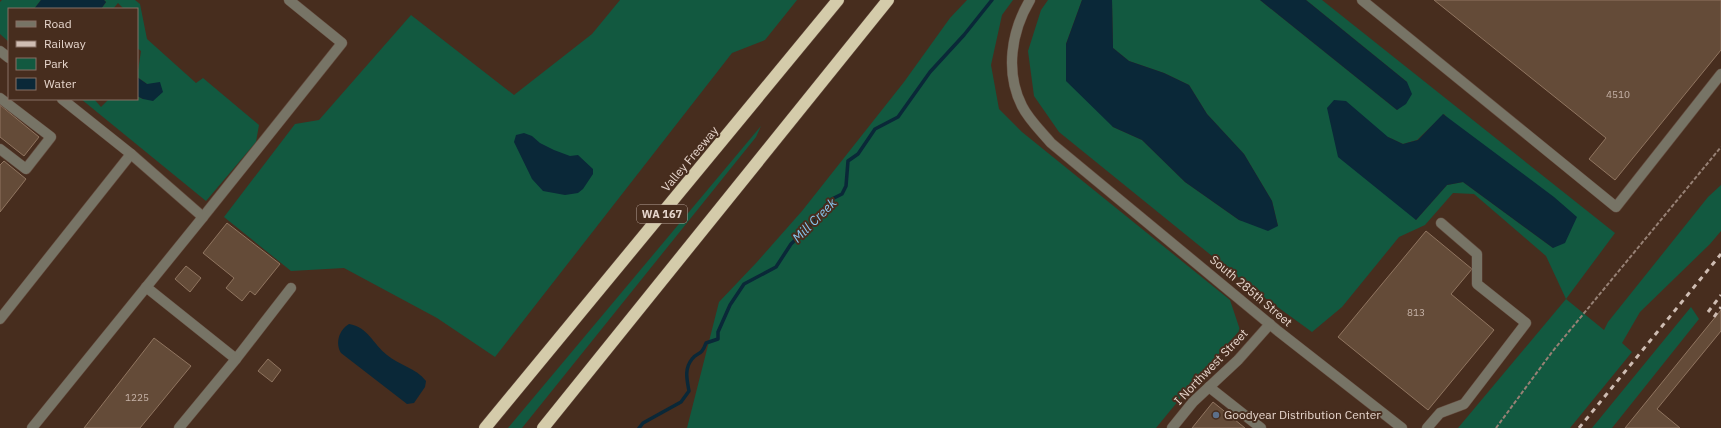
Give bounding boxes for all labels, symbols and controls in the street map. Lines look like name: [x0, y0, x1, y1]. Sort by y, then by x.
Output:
legend: [8, 8, 138, 100]
text: Road: [44, 16, 72, 31]
text: Railway: [44, 36, 86, 51]
text: Park: [44, 56, 69, 71]
text: Water: [44, 76, 77, 91]
house number: 4510: [1606, 88, 1630, 101]
street label: Valley Freeway: [658, 123, 721, 194]
water label: Mill Creek: [789, 194, 840, 246]
road number: WA 167: [637, 205, 687, 223]
street label: South 285th Street: [1207, 252, 1295, 329]
house number: 813: [1407, 306, 1425, 319]
street label: I Northwest Street: [1171, 326, 1251, 408]
house number: 1225: [125, 391, 149, 404]
place label: Goodyear Distribution Center: [1224, 407, 1381, 422]
marker: Goodyear Distribution Center: [1211, 410, 1221, 420]

